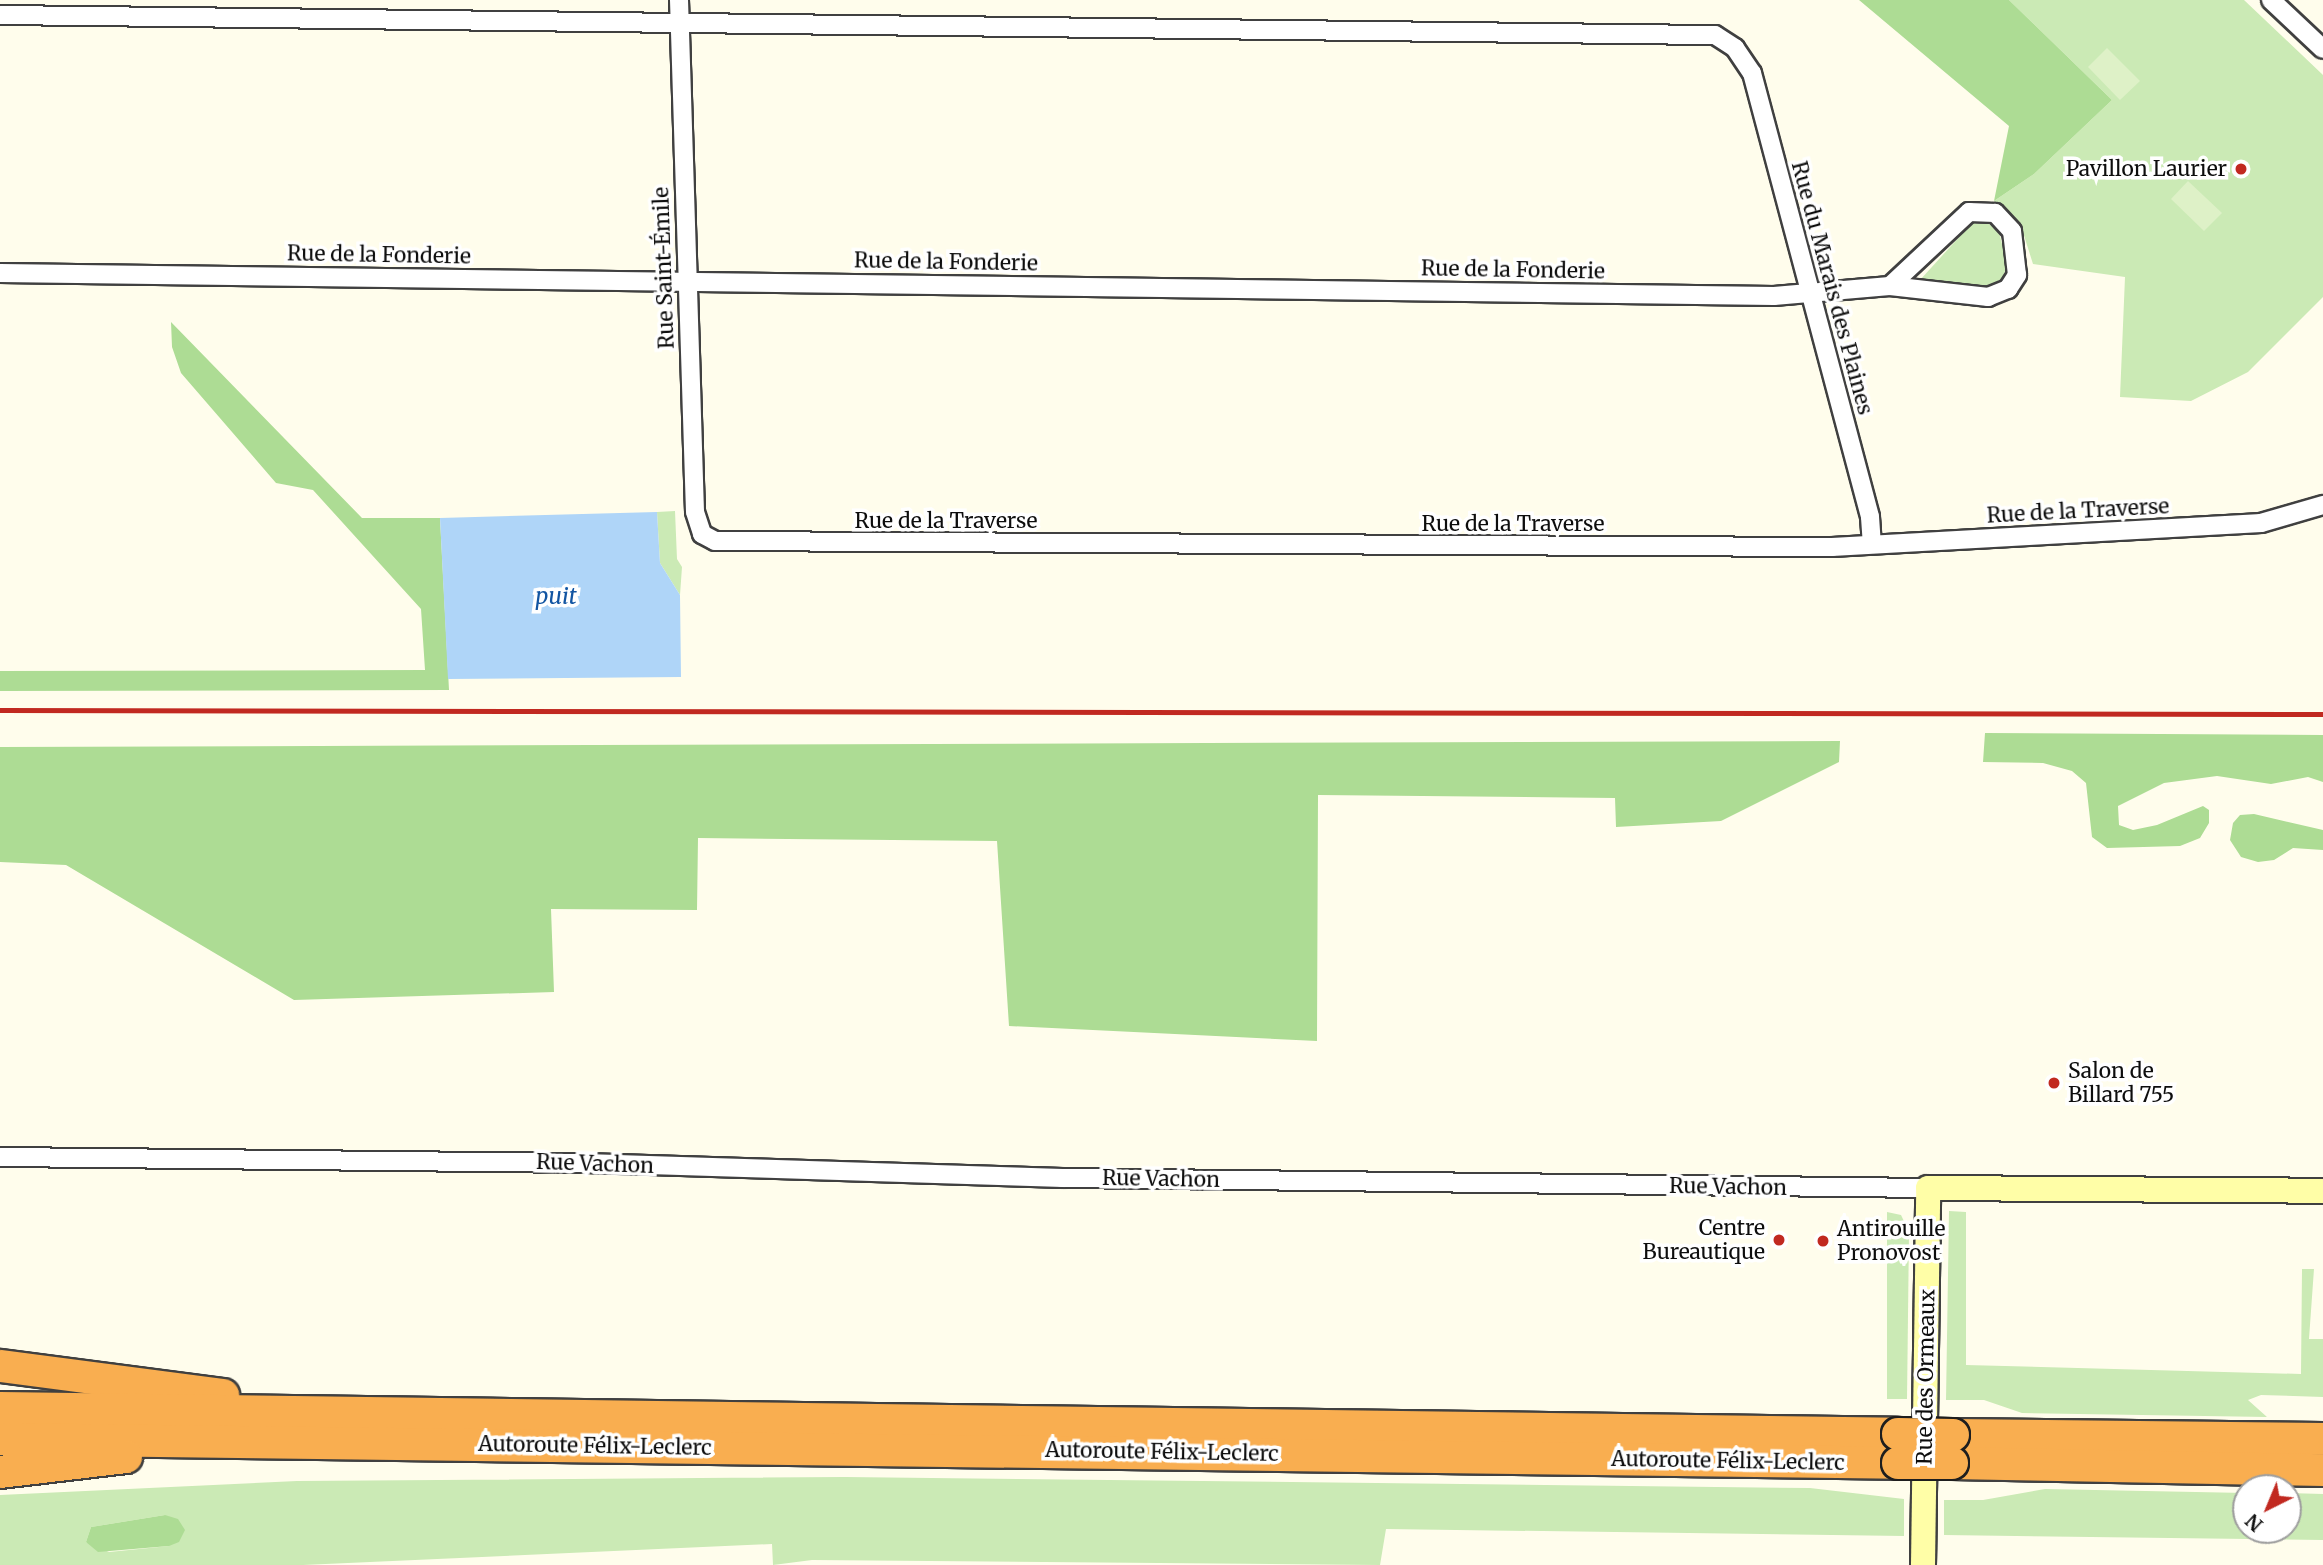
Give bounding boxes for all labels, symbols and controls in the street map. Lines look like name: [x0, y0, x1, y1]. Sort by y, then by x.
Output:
place label: Pavillon Laurier: [2066, 156, 2227, 182]
street label: Rue du Marais des Plaines: [1786, 159, 1878, 417]
marker: Pavillon Laurier: [2233, 161, 2249, 177]
street label: Rue Saint-Émile: [649, 187, 679, 349]
street label: Rue de la Fonderie: [287, 241, 471, 269]
street label: Rue de la Fonderie: [854, 248, 1038, 276]
street label: Rue de la Fonderie: [1421, 256, 1605, 284]
street label: Rue de la Traverse: [1986, 494, 2170, 528]
street label: Rue de la Traverse: [855, 508, 1037, 534]
street label: Rue de la Traverse: [1422, 511, 1604, 537]
water label: puit: [535, 582, 577, 610]
place label: Salon de Billard 755: [2068, 1058, 2174, 1108]
marker: Salon de Billard 755: [2046, 1075, 2062, 1091]
street label: Rue Vachon: [536, 1149, 654, 1179]
street label: Rue Vachon: [1102, 1165, 1220, 1193]
street label: Rue Vachon: [1669, 1173, 1787, 1201]
place label: Centre Bureautique: [1643, 1215, 1765, 1265]
place label: Antirouille Pronovost: [1837, 1216, 1946, 1266]
marker: Centre Bureautique: [1771, 1232, 1787, 1248]
marker: Antirouille Pronovost: [1815, 1233, 1831, 1249]
street label: Rue des Ormeaux: [1912, 1289, 1940, 1465]
street label: Autoroute Félix-Leclerc: [478, 1431, 712, 1461]
street label: Autoroute Félix-Leclerc: [1045, 1437, 1279, 1467]
street label: Autoroute Félix-Leclerc: [1611, 1446, 1845, 1476]
north arrow: [2232, 1474, 2302, 1544]
text: N: [2240, 1509, 2268, 1537]

